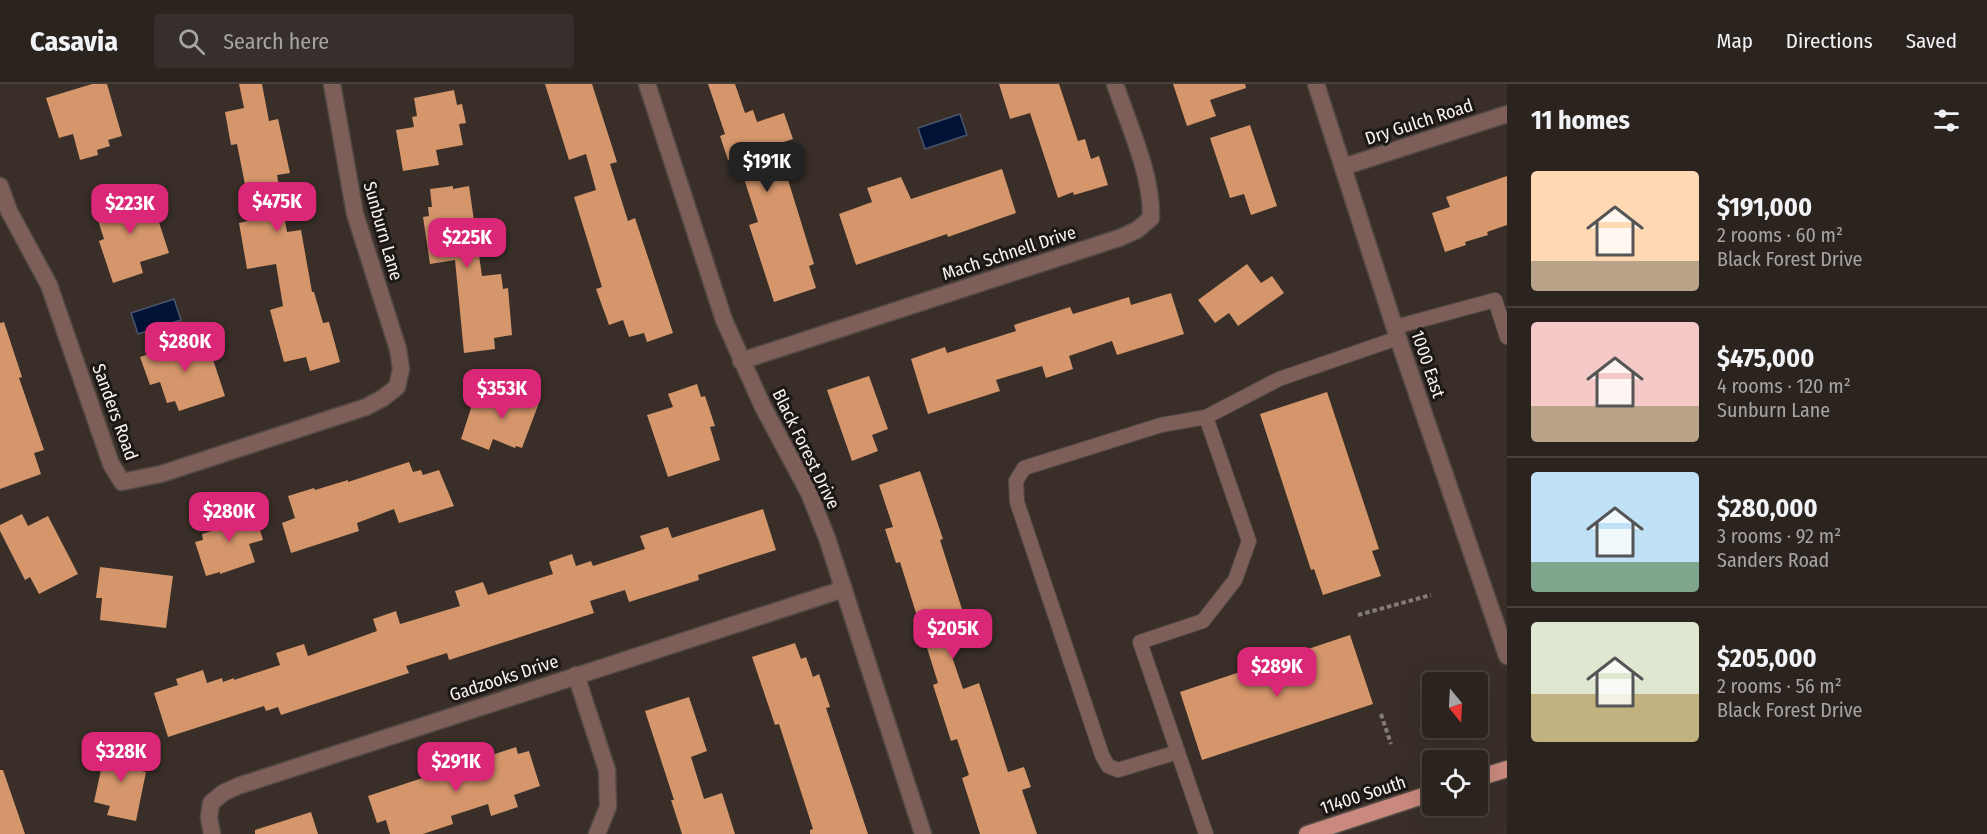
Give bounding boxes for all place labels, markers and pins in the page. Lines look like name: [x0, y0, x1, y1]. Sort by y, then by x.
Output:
pin: $191K: [725, 142, 809, 193]
pin: $475K: [235, 182, 319, 233]
pin: $223K: [88, 184, 172, 235]
pin: $225K: [425, 218, 509, 269]
pin: $280K: [143, 322, 227, 373]
pin: $353K: [460, 369, 544, 420]
pin: $280K: [187, 492, 271, 543]
pin: $205K: [911, 609, 995, 660]
pin: $289K: [1235, 647, 1319, 698]
pin: $328K: [79, 732, 163, 783]
pin: $291K: [414, 742, 498, 793]

